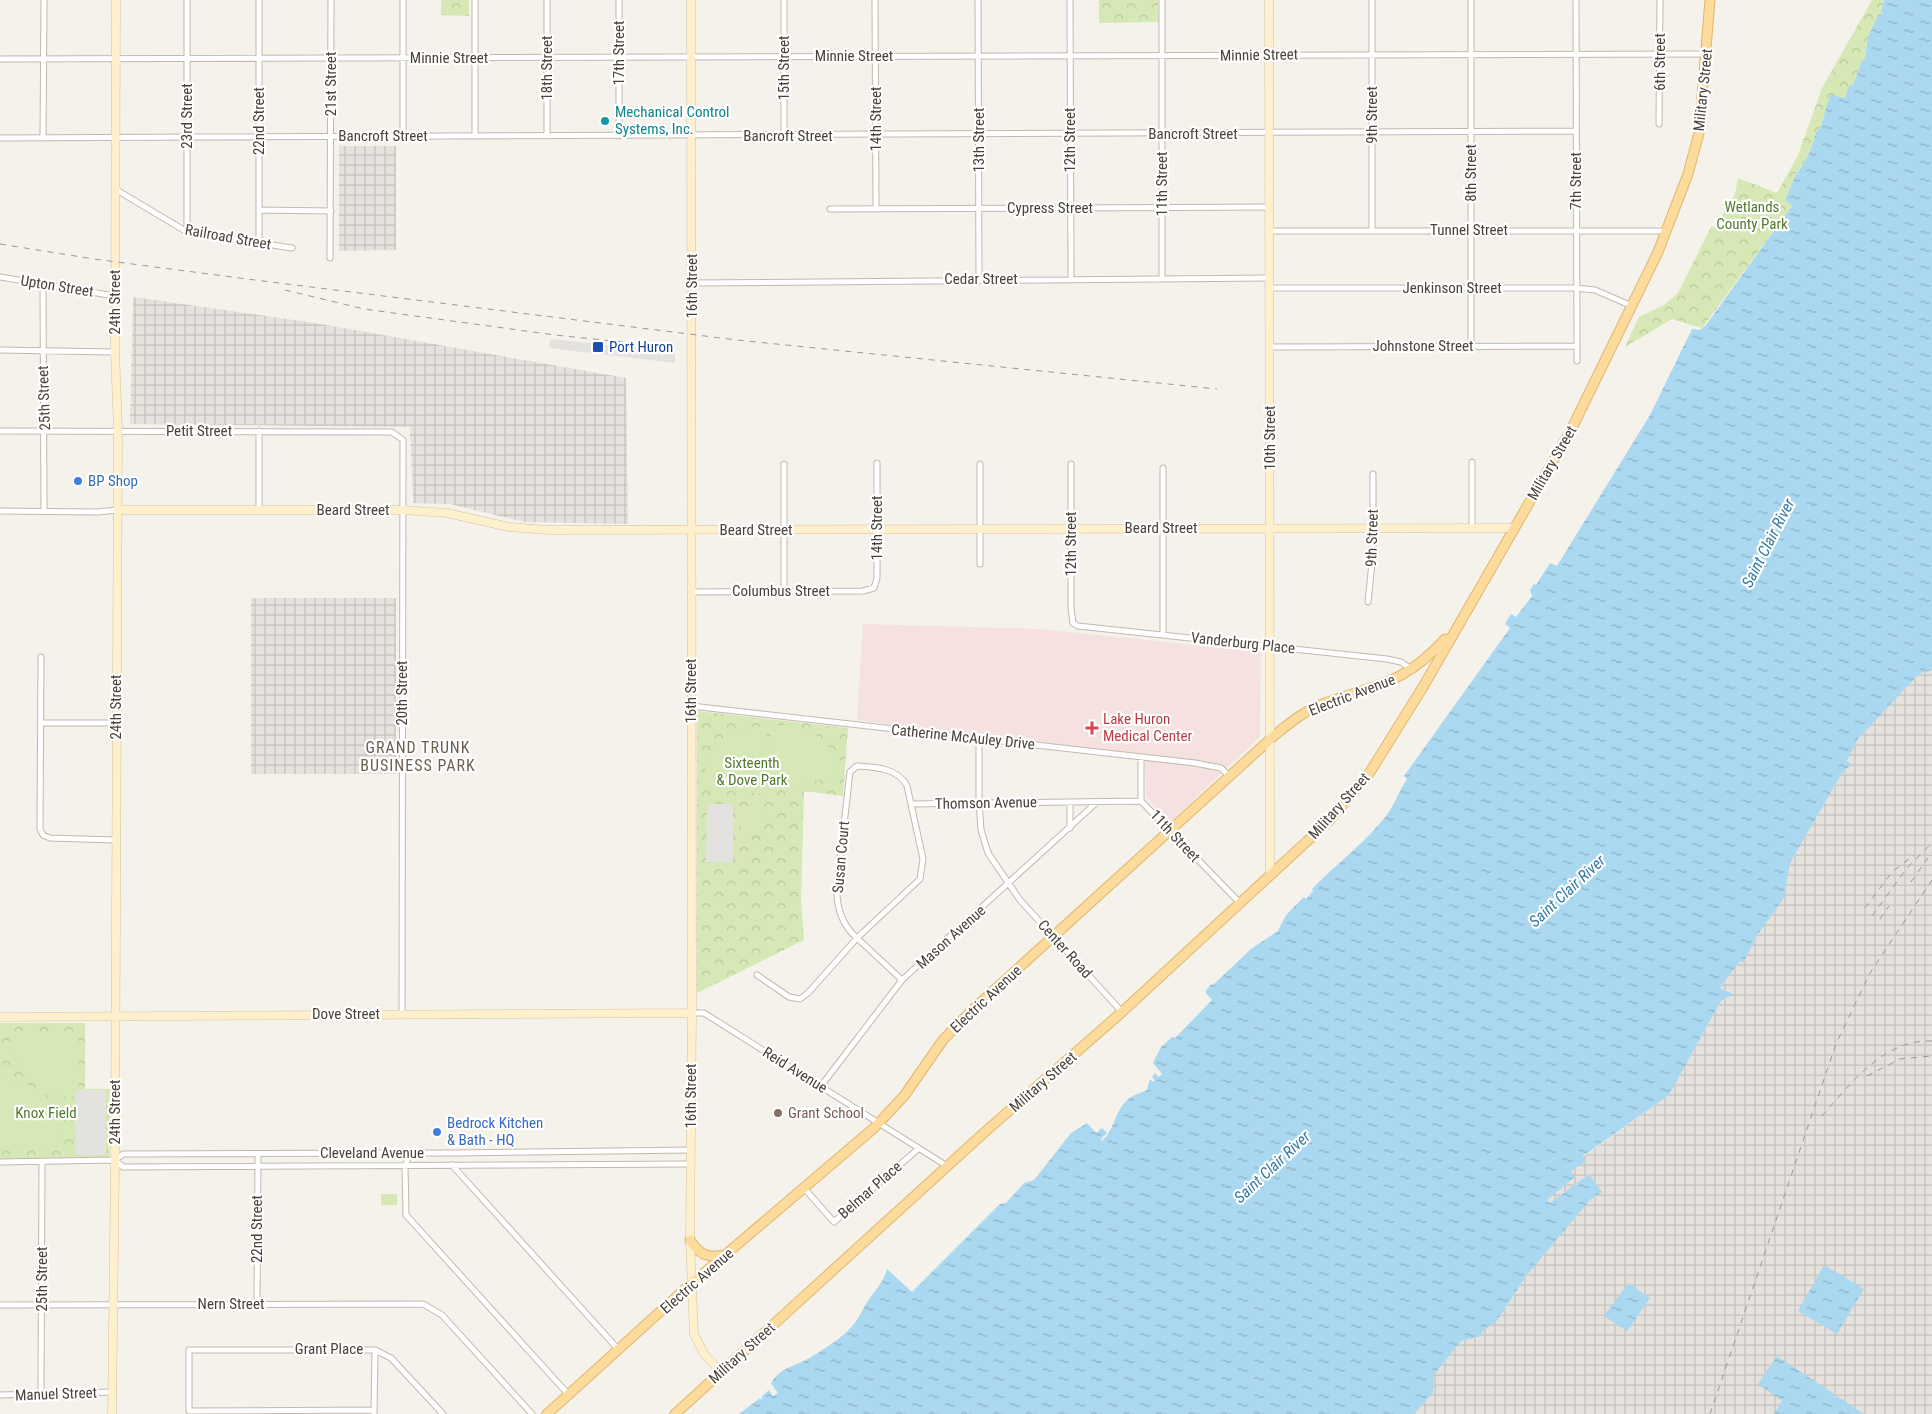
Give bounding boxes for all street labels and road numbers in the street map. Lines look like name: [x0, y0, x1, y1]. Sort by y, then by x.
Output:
street label: 17th Street: [610, 20, 628, 86]
street label: 6th Street: [1651, 33, 1669, 91]
street label: 18th Street: [538, 35, 556, 101]
street label: 15th Street: [775, 35, 793, 101]
street label: Minnie Street: [1220, 45, 1298, 65]
street label: Minnie Street: [815, 47, 893, 65]
street label: Military Street: [1690, 48, 1716, 132]
street label: Minnie Street: [410, 49, 488, 67]
street label: 21st Street: [322, 52, 340, 116]
street label: 23rd Street: [178, 83, 196, 149]
street label: 14th Street: [867, 86, 885, 152]
street label: 9th Street: [1363, 86, 1381, 144]
street label: 22nd Street: [250, 87, 268, 155]
street label: 13th Street: [970, 107, 988, 173]
street label: 12th Street: [1061, 107, 1079, 173]
street label: Bancroft Street: [1148, 125, 1238, 143]
street label: Bancroft Street: [338, 127, 428, 145]
street label: Bancroft Street: [743, 127, 833, 145]
street label: 8th Street: [1462, 144, 1480, 202]
street label: 11th Street: [1153, 151, 1171, 217]
street label: 7th Street: [1567, 152, 1585, 210]
street label: Cypress Street: [1007, 199, 1093, 217]
street label: Railroad Street: [183, 221, 273, 253]
street label: Tunnel Street: [1430, 221, 1508, 239]
street label: 16th Street: [683, 253, 701, 319]
street label: 24th Street: [106, 269, 124, 335]
street label: Cedar Street: [944, 270, 1018, 288]
street label: Upton Street: [19, 271, 95, 301]
street label: Jenkinson Street: [1402, 279, 1502, 297]
street label: Johnstone Street: [1373, 337, 1473, 355]
street label: 25th Street: [34, 365, 54, 431]
street label: 10th Street: [1261, 405, 1279, 471]
street label: Petit Street: [166, 422, 232, 440]
street label: Military Street: [1523, 423, 1581, 503]
street label: 14th Street: [868, 495, 886, 561]
street label: Beard Street: [317, 501, 389, 519]
street label: 9th Street: [1362, 509, 1382, 567]
street label: 12th Street: [1062, 511, 1080, 577]
street label: Beard Street: [1125, 519, 1197, 537]
street label: Beard Street: [720, 521, 792, 539]
street label: Columbus Street: [732, 582, 830, 600]
street label: Vanderburg Place: [1190, 629, 1296, 657]
street label: 16th Street: [682, 658, 700, 724]
street label: 20th Street: [393, 660, 411, 726]
street label: Electric Avenue: [1306, 670, 1398, 720]
street label: 24th Street: [107, 674, 125, 740]
street label: Catherine McAuley Drive: [890, 721, 1036, 753]
street label: Military Street: [1305, 769, 1373, 843]
street label: Thomson Avenue: [935, 793, 1037, 813]
street label: 11th Street: [1146, 806, 1204, 866]
street label: Susan Court: [829, 820, 853, 894]
street label: Mason Avenue: [913, 901, 989, 973]
street label: Center Road: [1034, 916, 1096, 982]
street label: Electric Avenue: [947, 961, 1025, 1037]
street label: Dove Street: [312, 1005, 380, 1023]
street label: Reid Avenue: [759, 1043, 831, 1097]
street label: Military Street: [1006, 1048, 1080, 1116]
street label: 16th Street: [682, 1063, 700, 1129]
street label: 24th Street: [106, 1079, 124, 1145]
street label: Cleveland Avenue: [320, 1144, 424, 1162]
street label: Belmar Place: [835, 1158, 905, 1222]
street label: 22nd Street: [248, 1195, 266, 1263]
street label: Electric Avenue: [657, 1244, 737, 1318]
street label: 25th Street: [33, 1246, 51, 1312]
street label: Nern Street: [198, 1295, 264, 1313]
street label: Military Street: [705, 1319, 779, 1387]
street label: Grant Place: [295, 1340, 363, 1358]
street label: Manuel Street: [15, 1384, 97, 1404]

